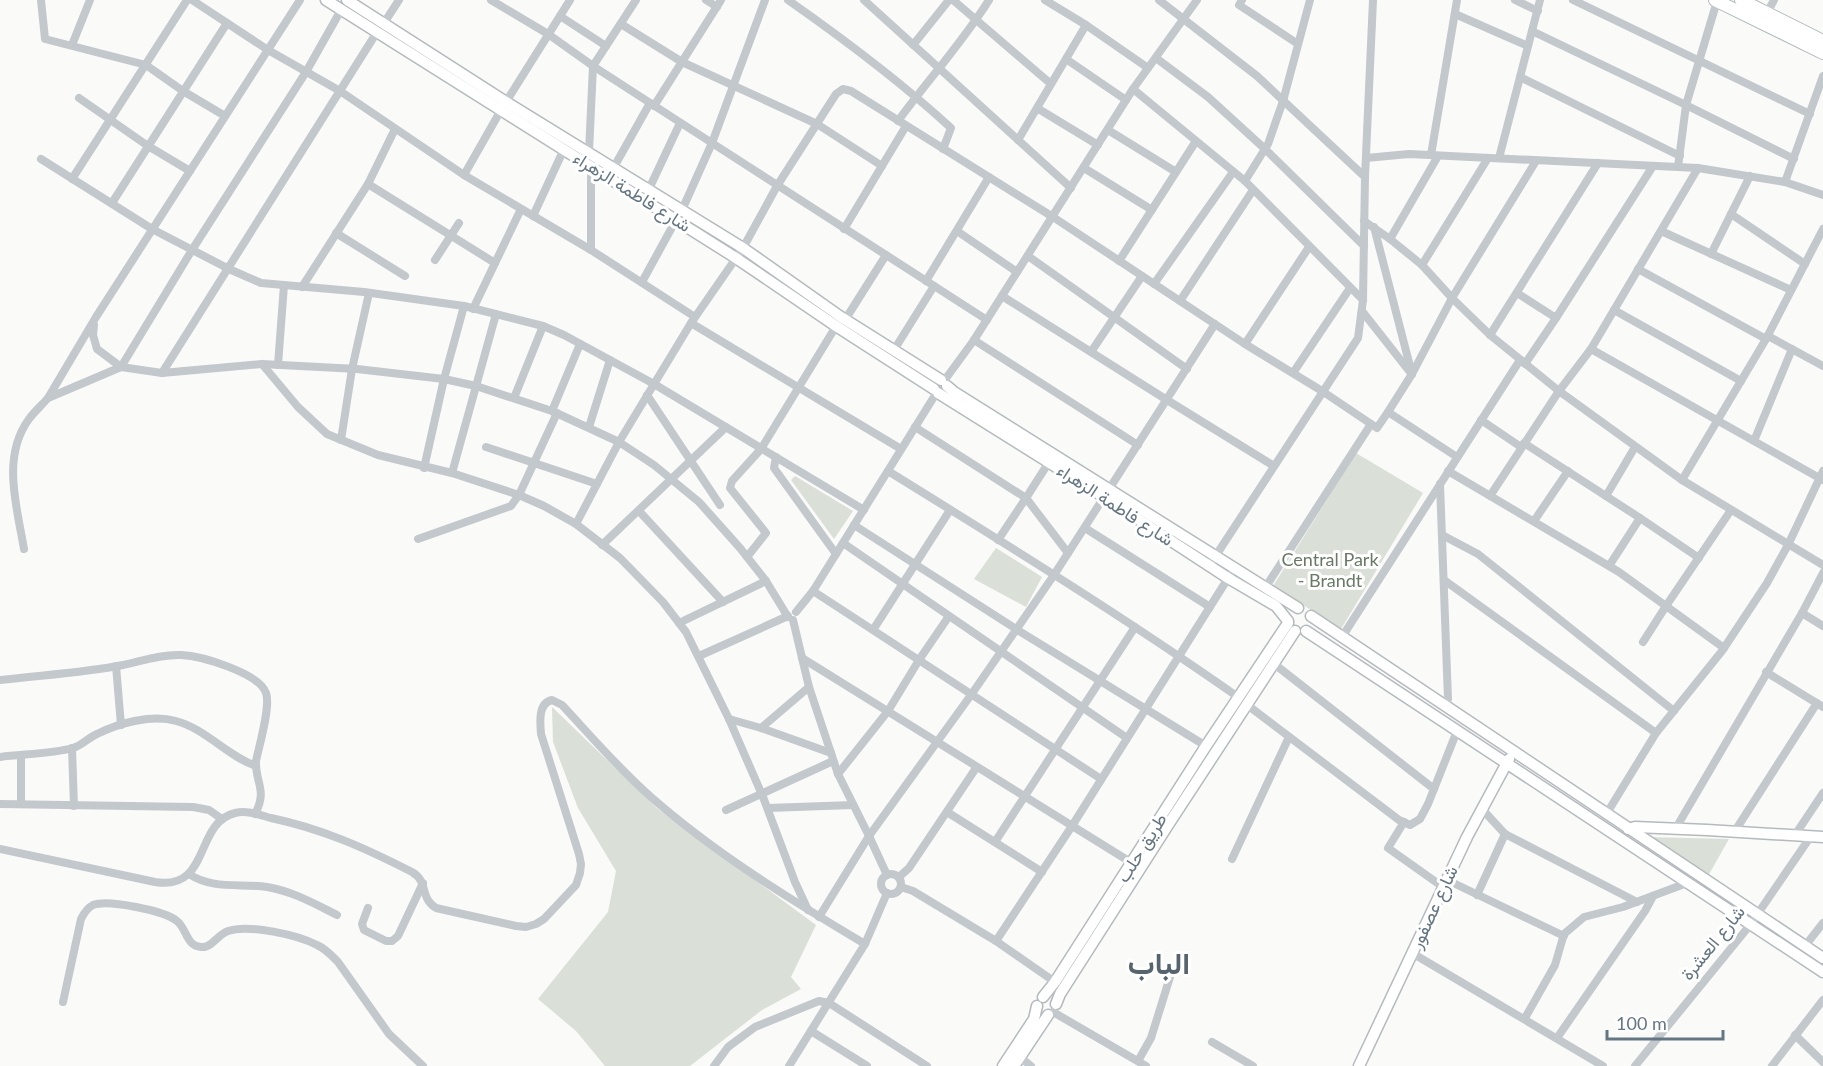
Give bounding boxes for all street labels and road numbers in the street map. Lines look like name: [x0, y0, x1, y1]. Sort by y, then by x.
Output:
street label: شارع فاطمة الزهراء: [569, 146, 695, 238]
street label: شارع فاطمة الزهراء: [1052, 458, 1178, 552]
street label: طريق حلب: [1111, 809, 1172, 887]
street label: شارع عصفور: [1404, 862, 1464, 953]
street label: شارع العشرة: [1675, 901, 1751, 985]

